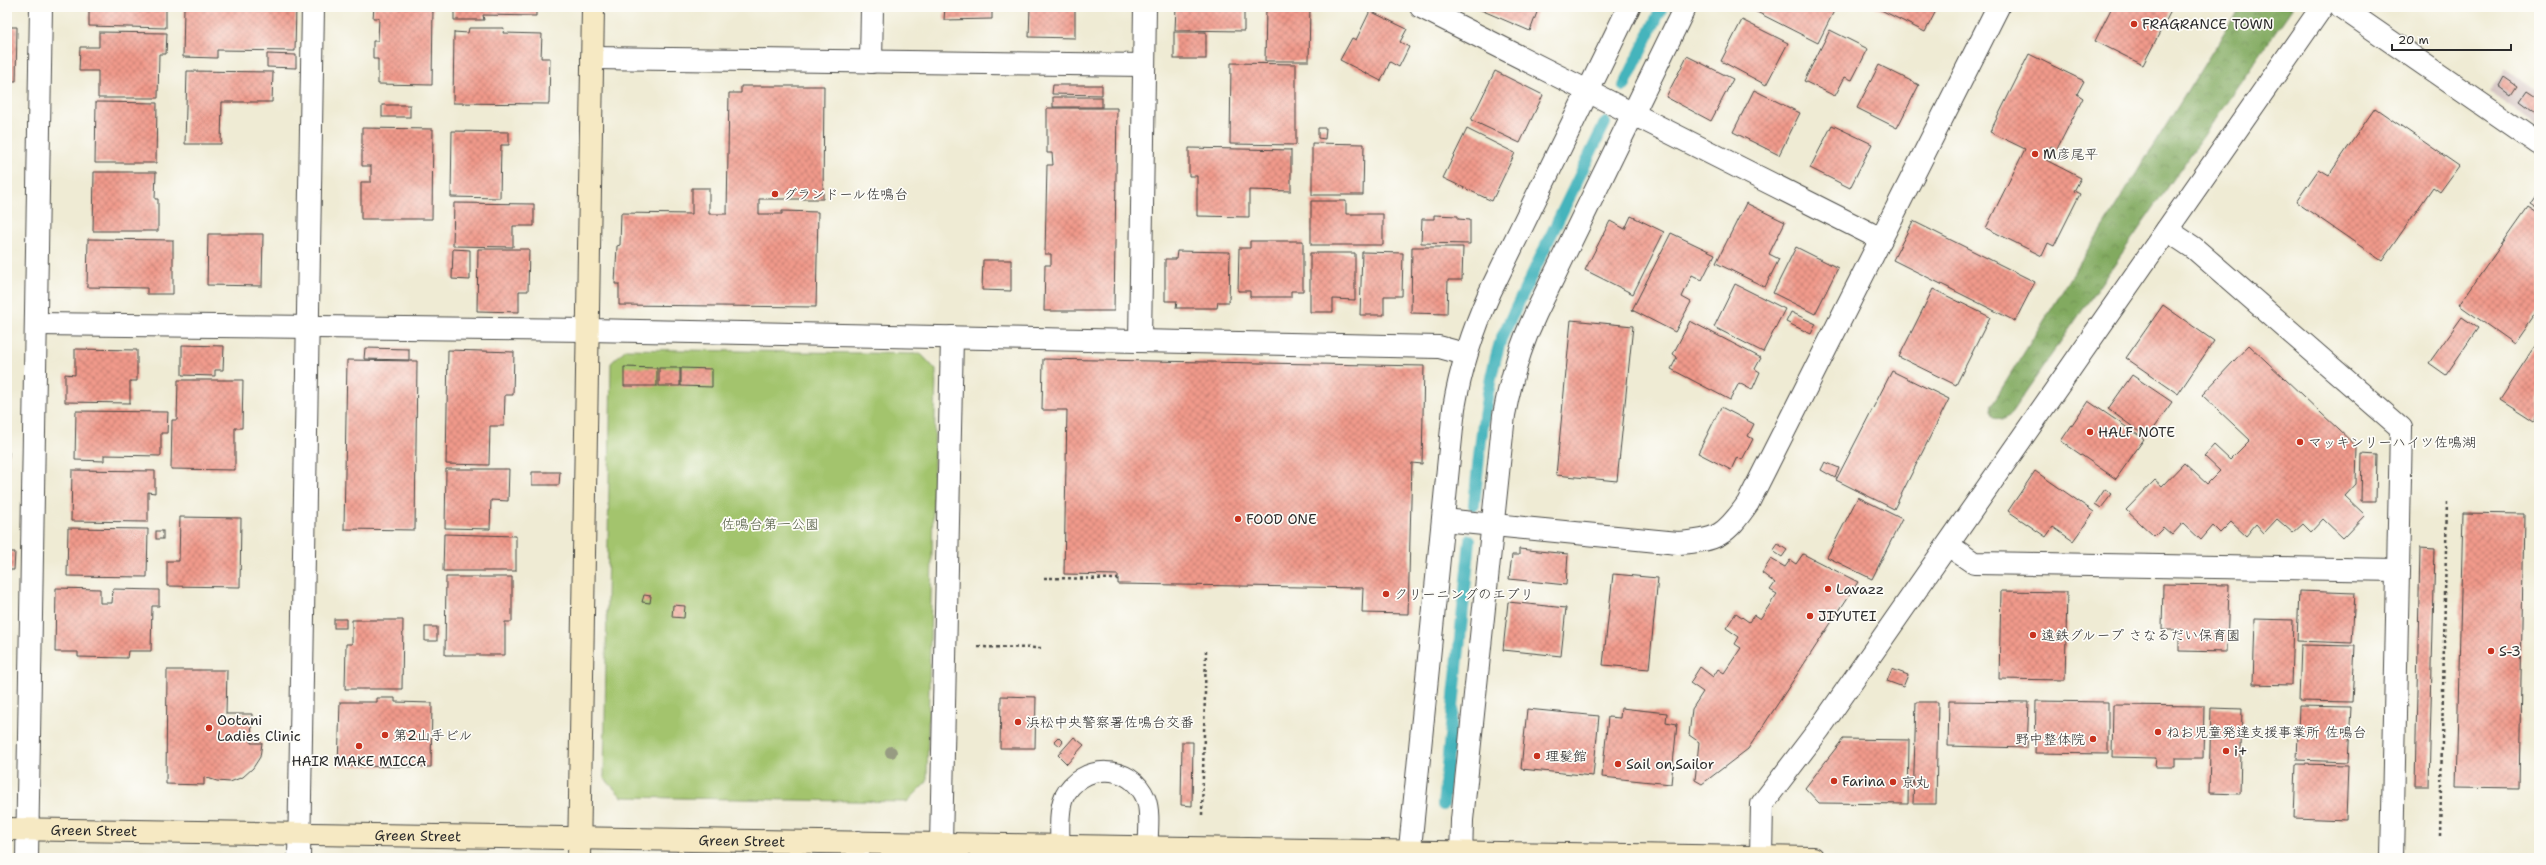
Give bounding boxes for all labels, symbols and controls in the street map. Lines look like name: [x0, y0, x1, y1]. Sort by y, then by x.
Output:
place label: FRAGRANCE TOWN: [2142, 15, 2274, 33]
marker: FRAGRANCE TOWN: [2129, 19, 2139, 29]
scale bar: [2392, 26, 2511, 52]
text: 20 m: [2398, 32, 2429, 48]
place label: M彦尾平: [2043, 145, 2098, 163]
marker: M彦尾平: [2030, 149, 2040, 159]
place label: グランドール佐鳴台: [783, 185, 908, 203]
marker: グランドール佐鳴台: [770, 189, 780, 199]
place label: HALF NOTE: [2098, 423, 2175, 441]
marker: HALF NOTE: [2085, 427, 2095, 437]
place label: マッキンリーハイツ佐鳴湖: [2308, 433, 2476, 451]
marker: マッキンリーハイツ佐鳴湖: [2295, 437, 2305, 447]
place label: FOOD ONE: [1246, 510, 1317, 528]
marker: FOOD ONE: [1233, 514, 1243, 524]
park label: 佐鳴台第一公園: [721, 515, 819, 533]
place label: Lavazz: [1836, 580, 1884, 598]
marker: Lavazz: [1823, 584, 1833, 594]
place label: クリーニングのエブリ: [1394, 585, 1534, 603]
marker: クリーニングのエブリ: [1381, 589, 1391, 599]
place label: JIYUTEI: [1818, 607, 1877, 625]
marker: JIYUTEI: [1805, 611, 1815, 621]
place label: 遠鉄グループ さなるだい保育園: [2041, 626, 2240, 644]
marker: 遠鉄グループ さなるだい保育園: [2028, 630, 2038, 640]
place label: S-3: [2499, 642, 2521, 660]
marker: S-3: [2486, 646, 2496, 656]
place label: Ootani Ladies Clinic: [217, 711, 301, 745]
place label: 浜松中央警察署佐鳴台交番: [1026, 713, 1194, 731]
marker: 浜松中央警察署佐鳴台交番: [1013, 717, 1023, 727]
marker: Ootani Ladies Clinic: [204, 723, 214, 733]
place label: ねお児童発達支援事業所 佐鳴台: [2166, 723, 2367, 741]
place label: 第2山手ビル: [393, 726, 473, 744]
marker: ねお児童発達支援事業所 佐鳴台: [2153, 727, 2163, 737]
marker: 第2山手ビル: [380, 730, 390, 740]
place label: 野中整体院: [2015, 730, 2085, 748]
marker: 野中整体院: [2088, 734, 2098, 744]
marker: HAIR MAKE MICCA: [354, 741, 364, 751]
place label: i+: [2234, 742, 2248, 760]
marker: i+: [2221, 746, 2231, 756]
place label: 理髪館: [1545, 747, 1587, 765]
marker: 理髪館: [1532, 751, 1542, 761]
place label: HAIR MAKE MICCA: [292, 752, 427, 770]
place label: Sail on,Sailor: [1626, 755, 1715, 773]
marker: Sail on,Sailor: [1613, 759, 1623, 769]
place label: Farina: [1842, 772, 1885, 790]
place label: 京丸: [1901, 773, 1929, 791]
marker: Farina: [1829, 776, 1839, 786]
marker: 京丸: [1888, 777, 1898, 787]
street label: Green Street: [51, 821, 137, 840]
street label: Green Street: [375, 826, 461, 845]
street label: Green Street: [698, 831, 785, 850]

